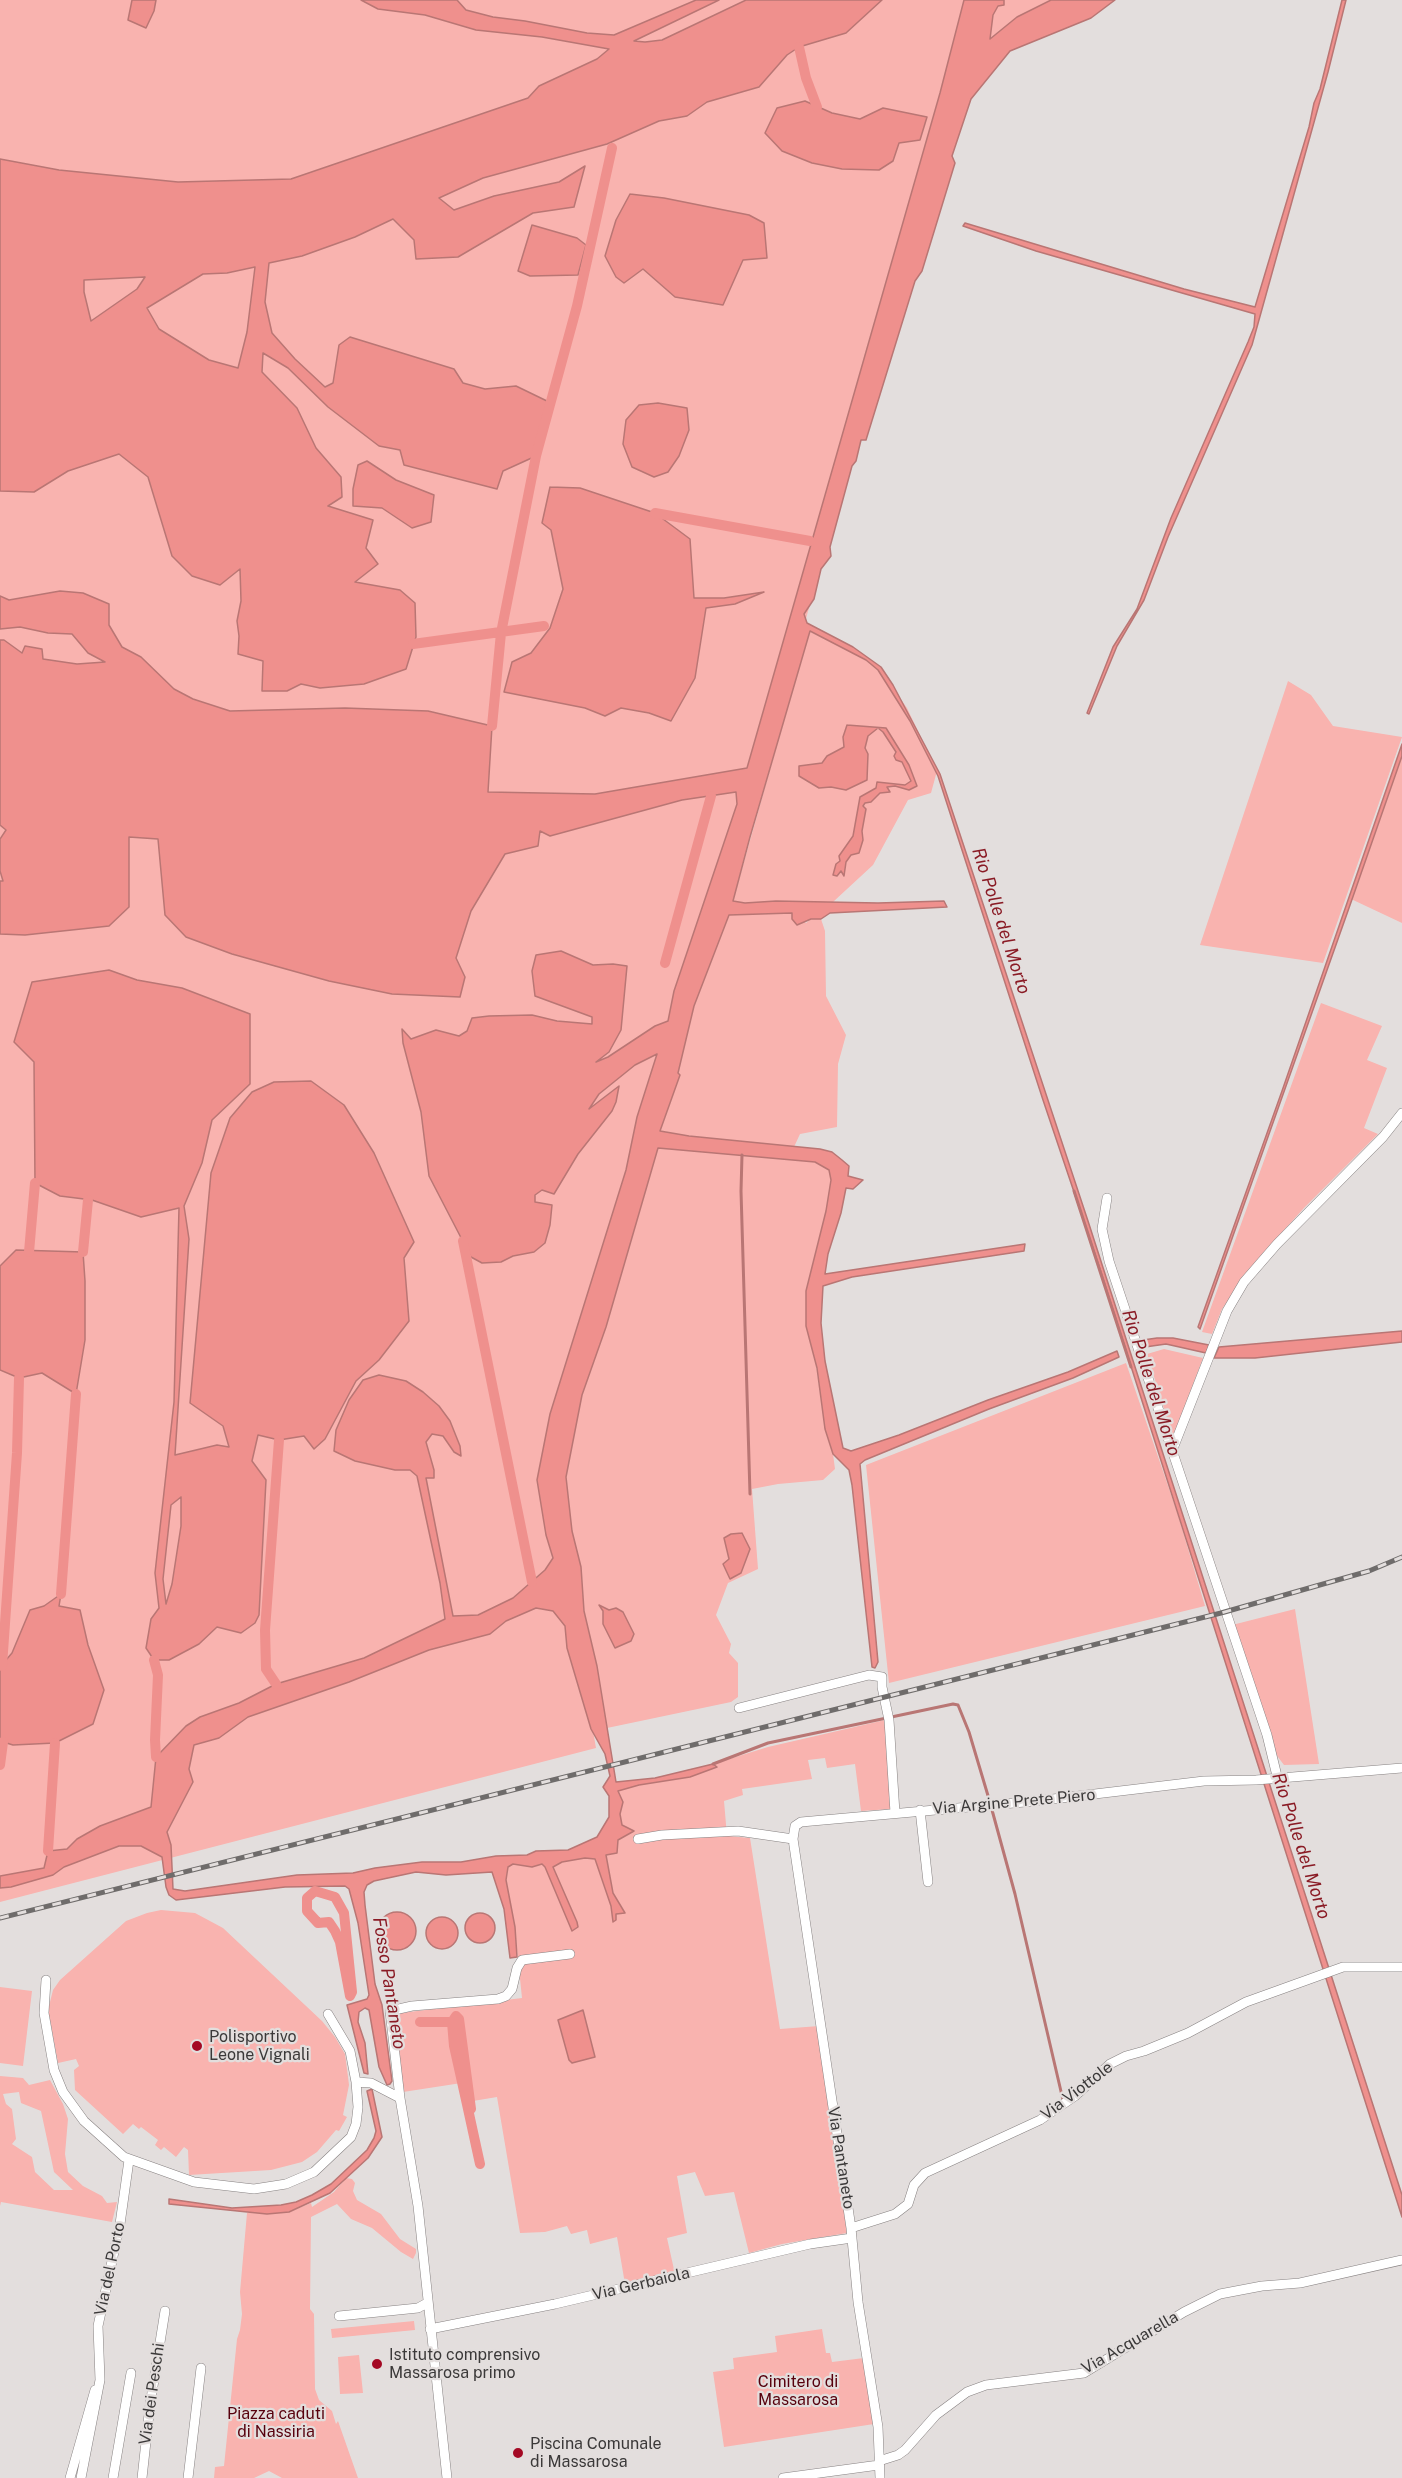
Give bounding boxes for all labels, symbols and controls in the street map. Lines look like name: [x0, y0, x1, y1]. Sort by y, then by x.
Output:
water label: Rio Polle del Morto: [967, 845, 1035, 997]
water label: Rio Polle del Morto: [1117, 1307, 1185, 1459]
water label: Rio Polle del Morto: [1267, 1770, 1335, 1922]
street label: Via Argine Prete Piero: [932, 1785, 1096, 1819]
water label: Fosso Pantaneto: [368, 1915, 410, 2051]
place label: Polisportivo Leone Vignali: [209, 2027, 310, 2065]
marker: Polisportivo Leone Vignali: [190, 2039, 204, 2053]
street label: Via Viottole: [1037, 2058, 1117, 2124]
street label: Via Pantaneto: [823, 2106, 859, 2210]
street label: Via del Porto: [91, 2221, 129, 2317]
street label: Via Gerbaiola: [590, 2263, 692, 2305]
street label: Via Acquarella: [1078, 2308, 1182, 2378]
street label: Via dei Peschi: [135, 2342, 169, 2446]
place label: Istituto comprensivo Massarosa primo: [389, 2345, 540, 2383]
marker: Istituto comprensivo Massarosa primo: [370, 2357, 384, 2371]
park label: Cimitero di Massarosa: [758, 2372, 838, 2410]
park label: Piazza caduti di Nassiria: [227, 2404, 325, 2442]
place label: Piscina Comunale di Massarosa: [530, 2434, 662, 2472]
marker: Piscina Comunale di Massarosa: [511, 2446, 525, 2460]

